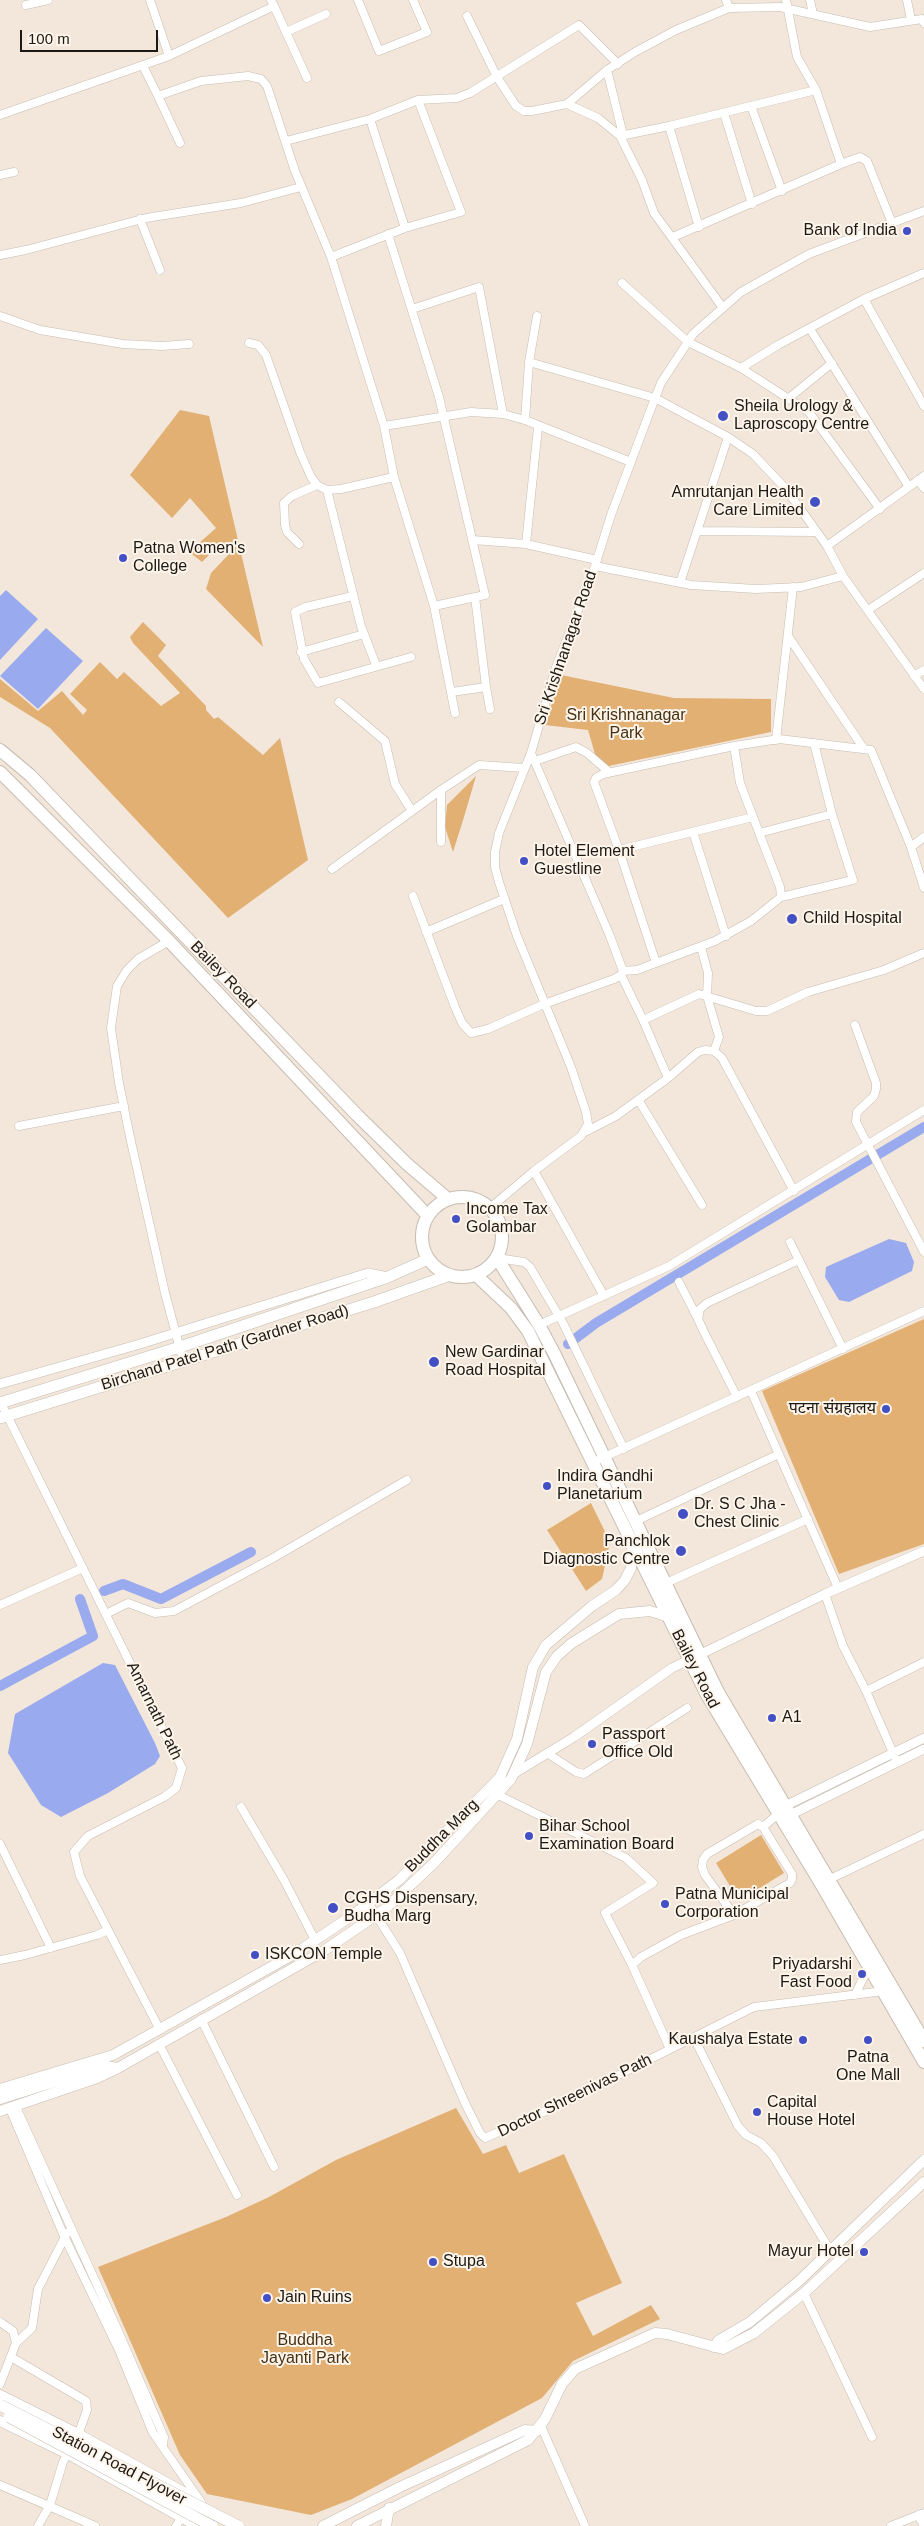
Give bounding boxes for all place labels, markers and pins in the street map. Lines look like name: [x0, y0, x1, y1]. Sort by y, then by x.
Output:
place label: Bank of India: [804, 221, 897, 241]
marker: Bank of India: [901, 225, 913, 237]
place label: Sheila Urology & Laproscopy Centre: [734, 397, 869, 435]
marker: Sheila Urology & Laproscopy Centre: [716, 409, 730, 423]
place label: Amrutanjan Health Care Limited: [671, 483, 804, 521]
marker: Amrutanjan Health Care Limited: [808, 495, 822, 509]
place label: Patna Women's College: [133, 539, 245, 577]
marker: Patna Women's College: [117, 552, 129, 564]
place label: Hotel Element Guestline: [534, 842, 634, 880]
marker: Hotel Element Guestline: [518, 855, 530, 867]
place label: Child Hospital: [803, 909, 902, 929]
marker: Child Hospital: [785, 912, 799, 926]
place label: Income Tax Golambar: [466, 1200, 548, 1238]
marker: Income Tax Golambar: [450, 1213, 462, 1225]
place label: New Gardinar Road Hospital: [445, 1343, 546, 1381]
marker: New Gardinar Road Hospital: [427, 1355, 441, 1369]
place label: पटना संग्रहालय: [789, 1399, 876, 1419]
marker: पटना संग्रहालय: [880, 1403, 892, 1415]
place label: Indira Gandhi Planetarium: [557, 1467, 653, 1505]
marker: Indira Gandhi Planetarium: [541, 1480, 553, 1492]
place label: Dr. S C Jha - Chest Clinic: [694, 1495, 786, 1533]
marker: Dr. S C Jha - Chest Clinic: [676, 1507, 690, 1521]
place label: Panchlok Diagnostic Centre: [543, 1532, 670, 1570]
marker: Panchlok Diagnostic Centre: [674, 1544, 688, 1558]
place label: A1: [782, 1708, 802, 1728]
marker: A1: [766, 1712, 778, 1724]
place label: Passport Office Old: [602, 1725, 673, 1763]
marker: Passport Office Old: [586, 1738, 598, 1750]
place label: Bihar School Examination Board: [539, 1817, 674, 1855]
marker: Bihar School Examination Board: [523, 1830, 535, 1842]
place label: Patna Municipal Corporation: [675, 1885, 789, 1923]
place label: CGHS Dispensary, Budha Marg: [344, 1889, 478, 1927]
marker: Patna Municipal Corporation: [659, 1898, 671, 1910]
marker: CGHS Dispensary, Budha Marg: [326, 1901, 340, 1915]
place label: ISKCON Temple: [265, 1945, 382, 1965]
marker: ISKCON Temple: [249, 1949, 261, 1961]
place label: Priyadarshi Fast Food: [772, 1955, 852, 1993]
marker: Priyadarshi Fast Food: [856, 1968, 868, 1980]
place label: Kaushalya Estate: [668, 2030, 793, 2050]
marker: Kaushalya Estate: [797, 2034, 809, 2046]
marker: Patna One Mall: [862, 2034, 874, 2046]
place label: Patna One Mall: [836, 2048, 900, 2086]
place label: Capital House Hotel: [767, 2093, 855, 2131]
marker: Capital House Hotel: [751, 2106, 763, 2118]
place label: Mayur Hotel: [768, 2242, 854, 2262]
marker: Mayur Hotel: [858, 2246, 870, 2258]
place label: Stupa: [443, 2252, 485, 2272]
marker: Stupa: [427, 2256, 439, 2268]
place label: Jain Ruins: [277, 2288, 352, 2308]
marker: Jain Ruins: [261, 2292, 273, 2304]

